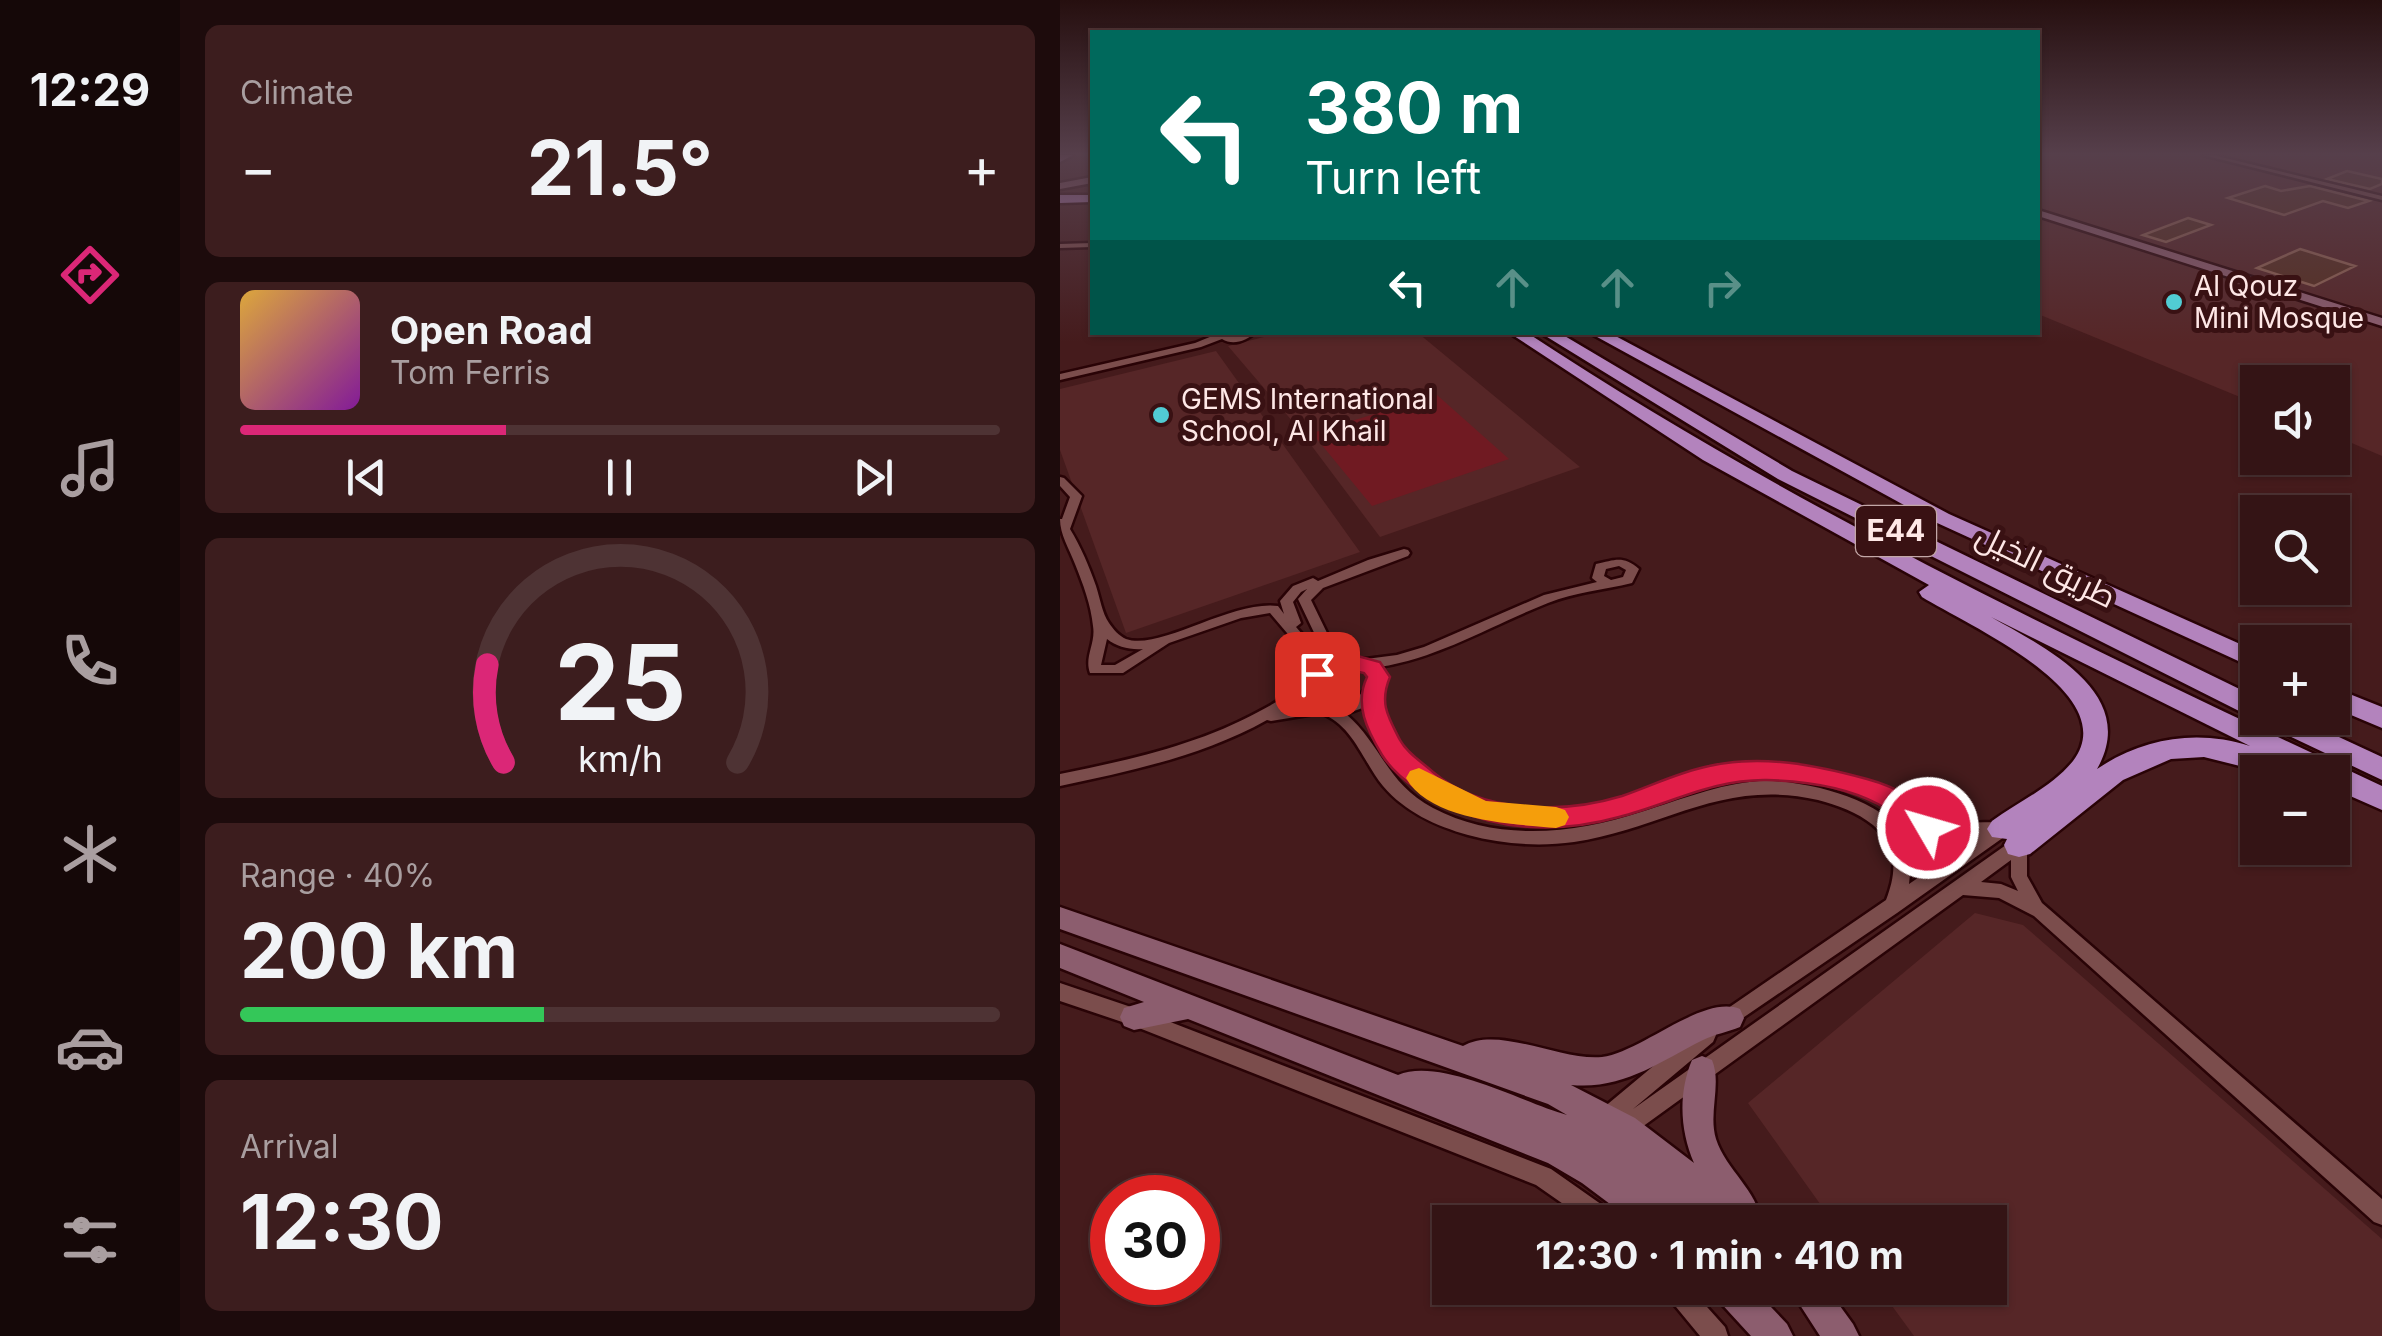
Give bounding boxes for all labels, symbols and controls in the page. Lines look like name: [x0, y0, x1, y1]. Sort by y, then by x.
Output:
text: 12:29: [30, 62, 150, 117]
text: 380 m: [1305, 65, 1523, 150]
icon: left: [1140, 70, 1270, 200]
text: Climate: [240, 73, 354, 112]
text: 21.5°: [527, 122, 713, 213]
text: −: [240, 135, 276, 201]
text: +: [964, 135, 1000, 201]
text: Turn left: [1305, 150, 1481, 205]
icon: directions: [55, 240, 125, 310]
icon: left: [1380, 260, 1435, 315]
icon: ahead: [1485, 260, 1540, 315]
icon: ahead: [1590, 260, 1645, 315]
icon: right: [1695, 260, 1750, 315]
place label: Al Qouz Mini Mosque: [2194, 269, 2364, 335]
marker: Al Qouz Mini Mosque: [2163, 291, 2185, 313]
text: Open Road: [390, 307, 593, 353]
text: Tom Ferris: [390, 353, 550, 392]
map controls: [2240, 365, 2350, 865]
button: sound: [2240, 365, 2350, 475]
place label: GEMS International School, Al Khail: [1181, 382, 1434, 448]
marker: GEMS International School, Al Khail: [1150, 404, 1172, 426]
icon: music: [55, 433, 125, 503]
icon: previous: [339, 450, 394, 505]
icon: pause: [592, 450, 647, 505]
icon: next: [846, 450, 901, 505]
button: search: [2240, 495, 2350, 605]
road number: E44: [1856, 506, 1936, 556]
street label: طريق الخيل: [1970, 515, 2122, 617]
text: 25: [554, 619, 686, 745]
button: +: [2240, 625, 2350, 735]
icon: phone: [55, 626, 125, 696]
pin: [1275, 632, 1360, 717]
icon: arrive: [1290, 647, 1345, 702]
text: km/h: [578, 737, 662, 781]
button: −: [2240, 755, 2350, 865]
position arrow: [1876, 776, 1980, 880]
icon: climate: [55, 819, 125, 889]
text: Range · 40%: [240, 856, 435, 895]
text: 200 km: [240, 905, 518, 996]
icon: car: [55, 1012, 125, 1082]
text: Arrival: [240, 1127, 338, 1166]
speed limit sign: 30: [1090, 1175, 1220, 1305]
text: 12:30: [240, 1176, 444, 1267]
icon: filters: [55, 1205, 125, 1275]
text: 12:30 · 1 min · 410 m: [1535, 1232, 1904, 1278]

